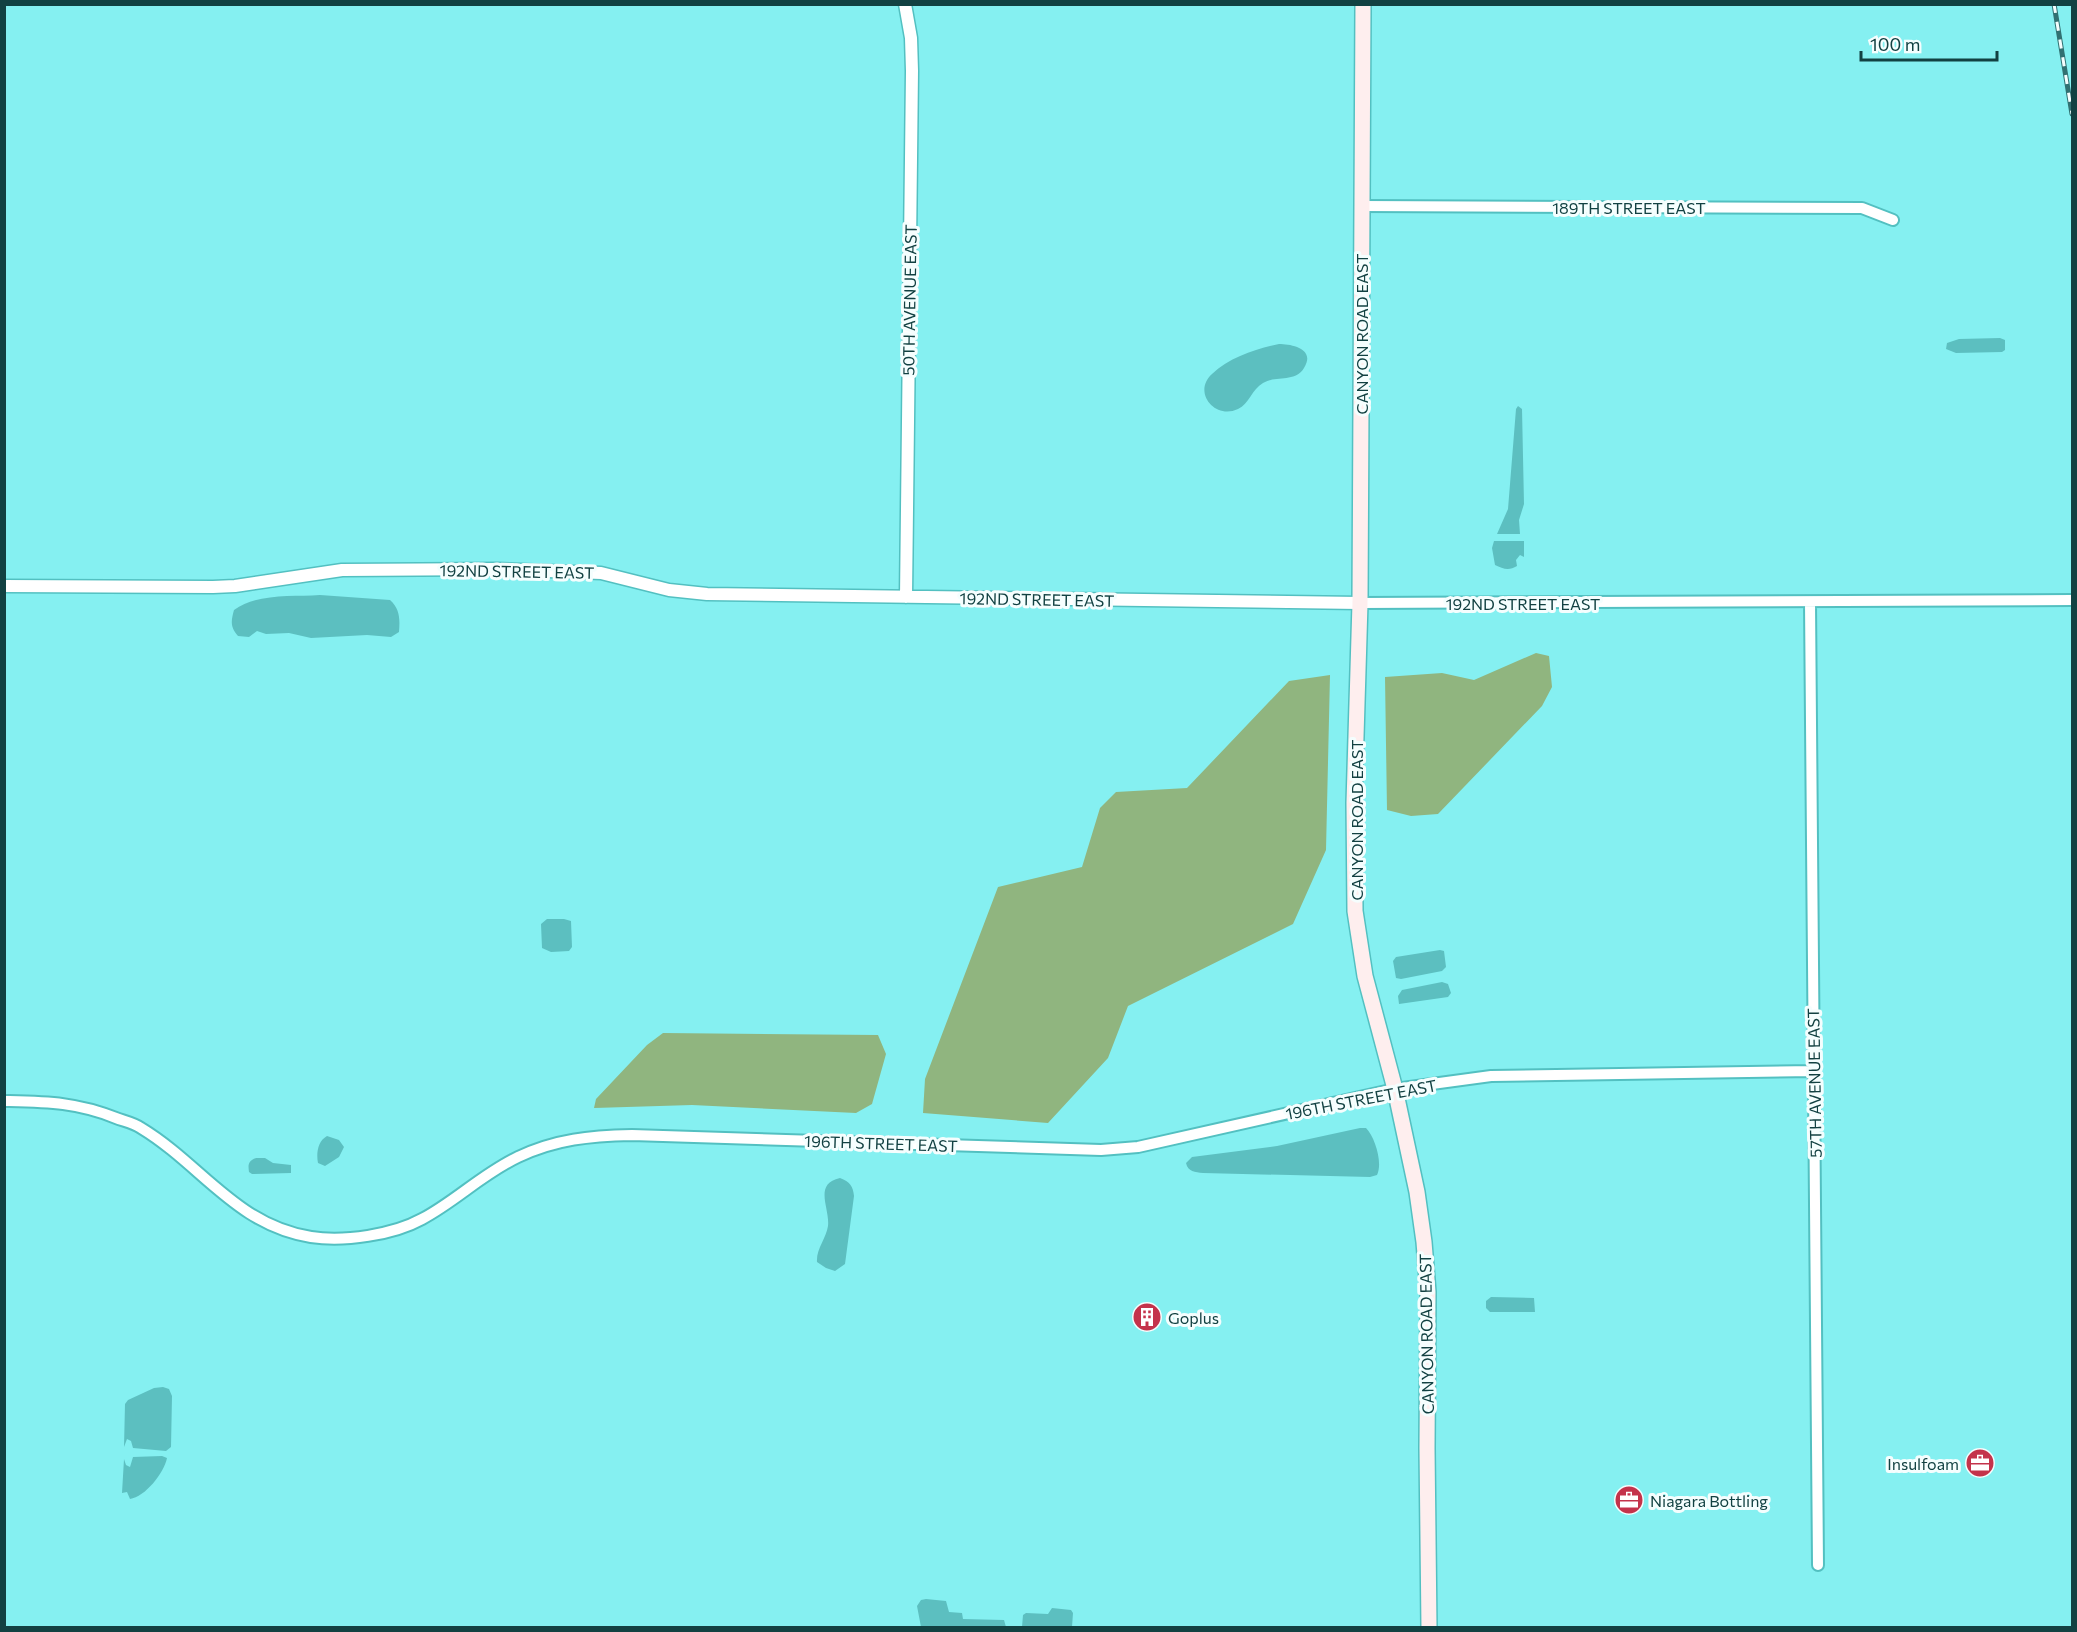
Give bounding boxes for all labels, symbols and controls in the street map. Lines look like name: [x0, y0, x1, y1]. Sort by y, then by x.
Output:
scale bar: [1861, 24, 1998, 62]
text: 100 m: [1870, 33, 1920, 55]
street label: 189TH STREET EAST: [1552, 198, 1706, 217]
street label: 50TH AVENUE EAST: [898, 224, 920, 376]
street label: CANYON ROAD EAST: [1352, 253, 1371, 415]
street label: 192ND STREET EAST: [439, 560, 595, 582]
street label: 192ND STREET EAST: [959, 588, 1115, 610]
street label: 192ND STREET EAST: [1446, 594, 1600, 613]
street label: CANYON ROAD EAST: [1347, 739, 1366, 901]
street label: 57TH AVENUE EAST: [1803, 1008, 1825, 1158]
street label: 196TH STREET EAST: [1284, 1075, 1438, 1123]
street label: 196TH STREET EAST: [804, 1131, 958, 1155]
street label: CANYON ROAD EAST: [1415, 1253, 1437, 1415]
building icon: Goplus: [1131, 1301, 1163, 1333]
place label: Goplus: [1168, 1308, 1219, 1327]
office icon: Insulfoam: [1964, 1447, 1996, 1479]
place label: Insulfoam: [1887, 1454, 1959, 1473]
office icon: Niagara Bottling: [1613, 1484, 1645, 1516]
place label: Niagara Bottling: [1650, 1491, 1768, 1510]

